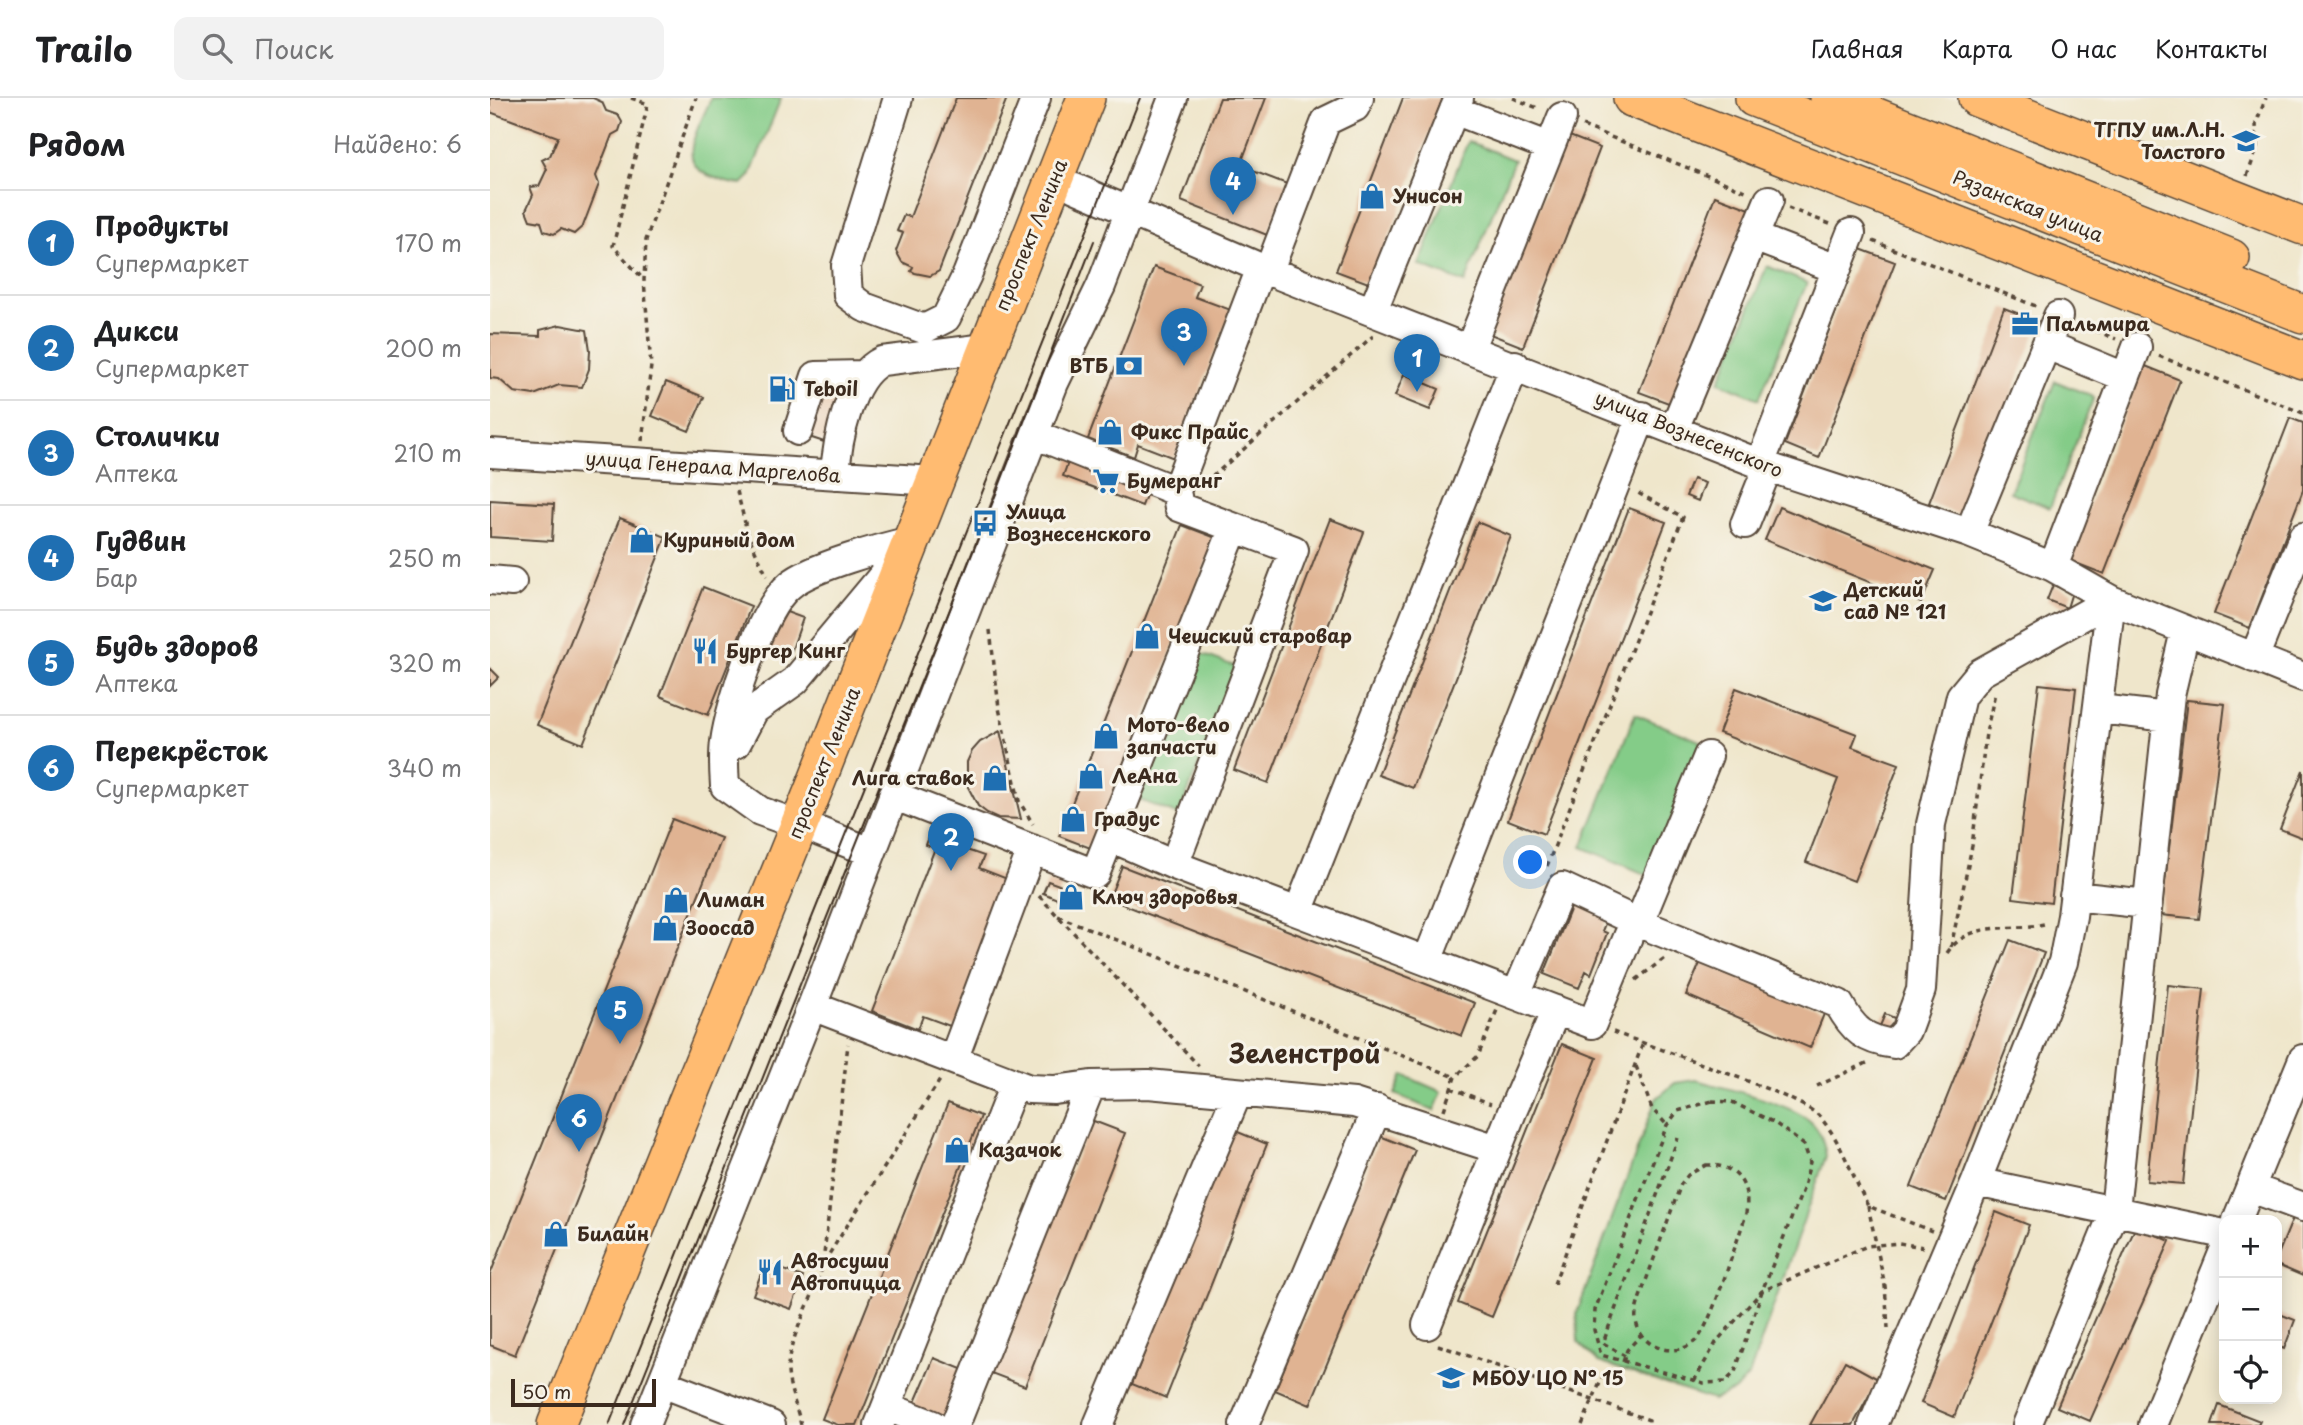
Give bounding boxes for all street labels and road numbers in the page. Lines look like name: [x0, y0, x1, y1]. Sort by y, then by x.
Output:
street label: проспект Ленина: [987, 154, 1073, 315]
street label: Рязанская улица: [1949, 162, 2108, 248]
street label: улица Вознесенского: [1591, 383, 1787, 484]
street label: улица Генерала Маргелова: [585, 443, 842, 489]
street label: проспект Ленина: [780, 682, 866, 843]

